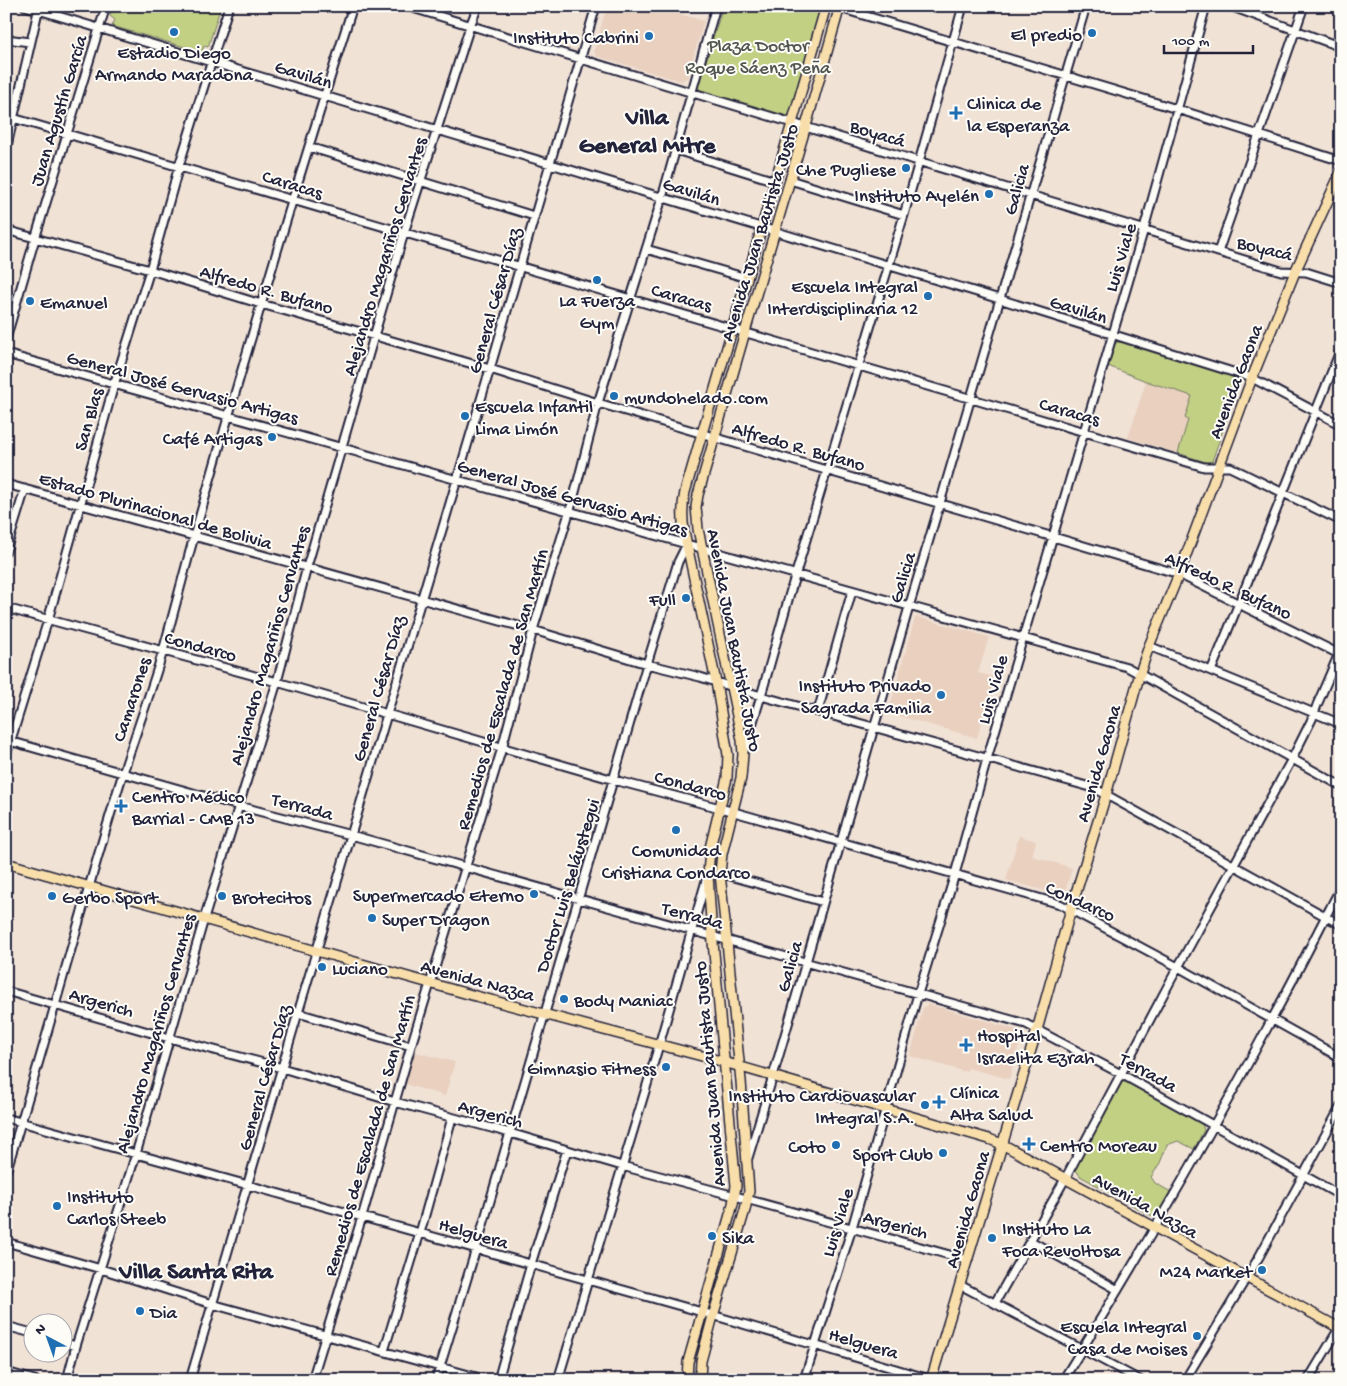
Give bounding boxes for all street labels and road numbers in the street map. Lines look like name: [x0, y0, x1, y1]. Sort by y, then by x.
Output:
street label: Juan Agustín García: [26, 31, 95, 189]
street label: Gavilán: [272, 57, 334, 96]
street label: Boyacá: [846, 116, 909, 155]
street label: Avenida Juan Bautista Justo: [717, 121, 805, 345]
street label: Alejandro Magariños Cervantes: [339, 134, 434, 379]
street label: Galicia: [1000, 160, 1037, 218]
street label: Caracas: [259, 166, 326, 207]
street label: Gavilán: [660, 174, 722, 213]
street label: Luis Viale: [1101, 221, 1144, 295]
street label: General César Díaz: [465, 225, 528, 377]
street label: Boyacá: [1233, 232, 1296, 269]
street label: Alfredo R. Bufano: [197, 261, 335, 321]
street label: Caracas: [648, 280, 715, 319]
street label: Gavilán: [1047, 292, 1109, 331]
street label: Avenida Gaona: [1205, 320, 1270, 443]
street label: General José Gervasio Artigas: [64, 347, 301, 432]
street label: San Blas: [70, 385, 111, 454]
street label: Caracas: [1036, 394, 1103, 433]
street label: Alfredo R. Bufano: [729, 418, 867, 478]
street label: General José Gervasio Artigas: [454, 455, 691, 544]
street label: Estado Plurinacional de Bolivia: [36, 468, 276, 557]
street label: Alejandro Magariños Cervantes: [226, 523, 317, 768]
street label: Avenida Juan Bautista Justo: [700, 527, 765, 754]
street label: Remedios de Escalada de San Martín: [453, 547, 556, 833]
street label: Galicia: [886, 548, 923, 606]
street label: Alfredo R. Bufano: [1160, 548, 1295, 627]
street label: General César Díaz: [349, 613, 412, 765]
street label: Condarco: [161, 628, 239, 669]
street label: Luis Viale: [974, 653, 1015, 727]
street label: Camarones: [109, 654, 158, 745]
street label: Avenida Gaona: [1073, 701, 1128, 825]
street label: Condarco: [651, 767, 729, 808]
street label: Terrada: [268, 789, 337, 828]
street label: Doctor Luis Beláustegui: [531, 796, 607, 978]
street label: Condarco: [1041, 878, 1118, 929]
street label: Terrada: [658, 898, 727, 937]
street label: Alejandro Magariños Cervantes: [112, 911, 203, 1156]
street label: Galicia: [773, 937, 810, 995]
street label: Avenida Nazca: [418, 956, 538, 1009]
street label: Avenida Juan Bautista Justo: [690, 960, 733, 1187]
street label: Argerich: [66, 984, 136, 1025]
street label: Remedios de Escalada de San Martín: [320, 993, 423, 1279]
street label: General César Díaz: [235, 1002, 298, 1154]
street label: Terrada: [1113, 1048, 1182, 1100]
street label: Argerich: [455, 1096, 525, 1135]
street label: Avenida Gaona: [942, 1147, 997, 1271]
street label: Avenida Nazca: [1088, 1169, 1202, 1246]
street label: Luis Viale: [818, 1186, 861, 1260]
street label: Argerich: [860, 1207, 930, 1246]
street label: Helguera: [435, 1214, 512, 1257]
street label: Helguera: [825, 1324, 902, 1367]

